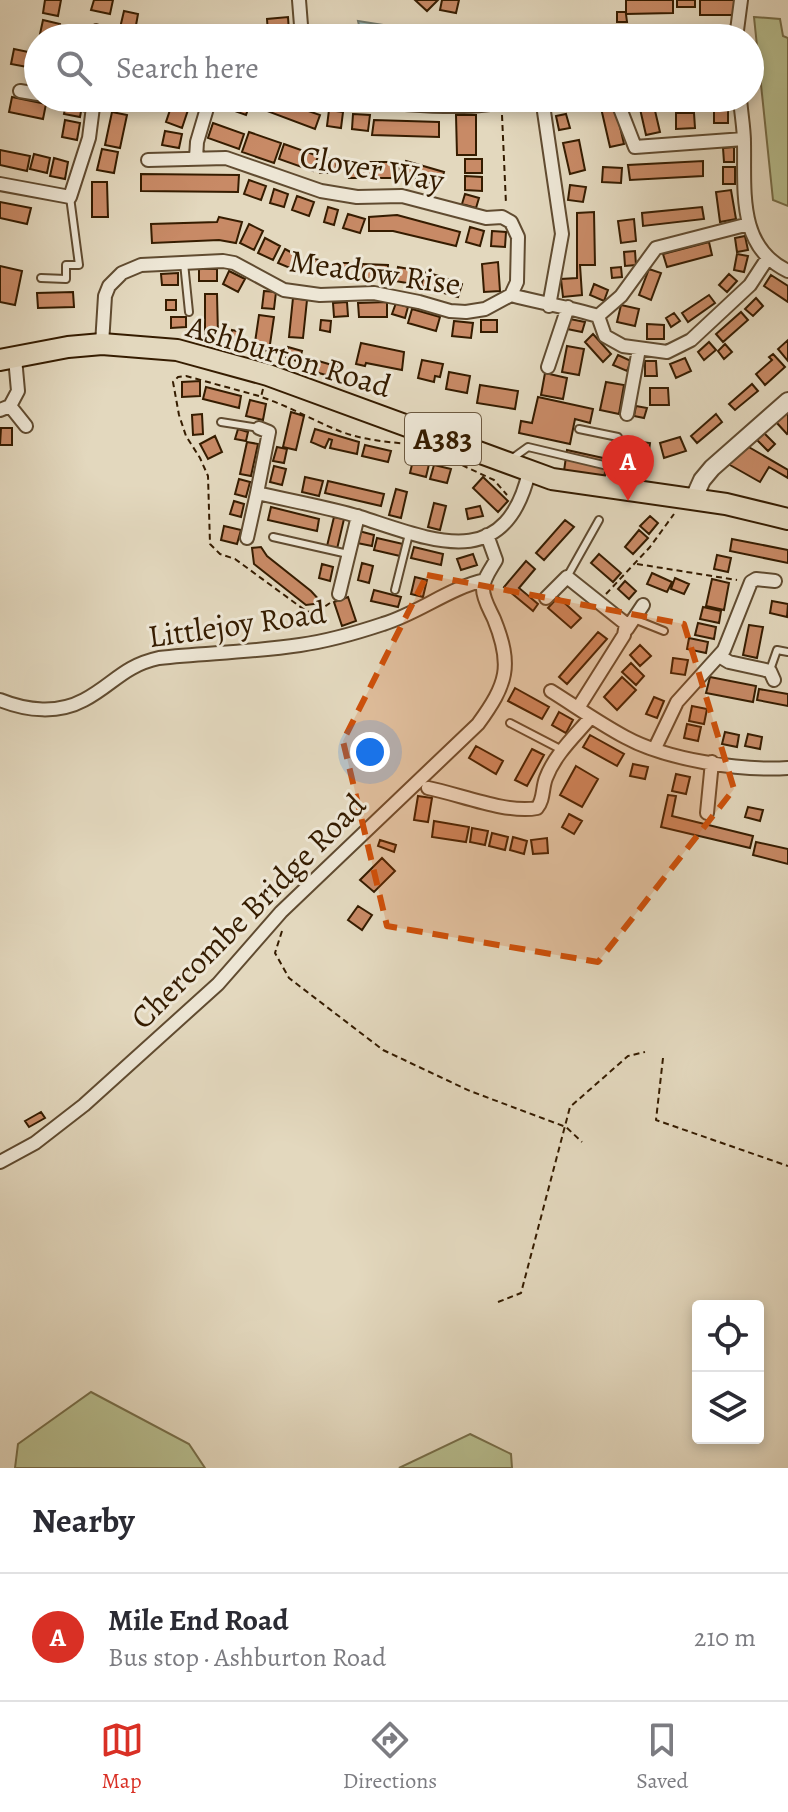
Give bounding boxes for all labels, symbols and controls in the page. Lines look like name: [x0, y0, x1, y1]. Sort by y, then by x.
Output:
search box: [24, 24, 764, 112]
icon: search: [52, 46, 96, 90]
text: Search here: [116, 48, 259, 88]
street label: Clover Way: [296, 134, 448, 202]
street label: Meadow Rise: [286, 238, 464, 306]
street label: Ashburton Road: [180, 304, 397, 408]
road number: A383: [405, 413, 481, 465]
pin: A: [602, 435, 654, 501]
street label: Littlejoy Road: [145, 590, 330, 658]
your location: [350, 732, 390, 772]
street label: Chercombe Bridge Road: [121, 783, 376, 1038]
map controls: [692, 1300, 764, 1444]
button: locate: [692, 1300, 764, 1372]
button: layers: [692, 1372, 764, 1444]
text: Nearby: [32, 1497, 135, 1544]
text: Mile End Road: [108, 1600, 289, 1640]
text: A: [50, 1620, 66, 1655]
text: 210 m: [694, 1620, 756, 1655]
text: Bus stop · Ashburton Road: [108, 1640, 386, 1675]
tab: Map: [100, 1718, 144, 1796]
tab: Directions: [343, 1718, 437, 1796]
tab: Saved: [636, 1718, 688, 1796]

